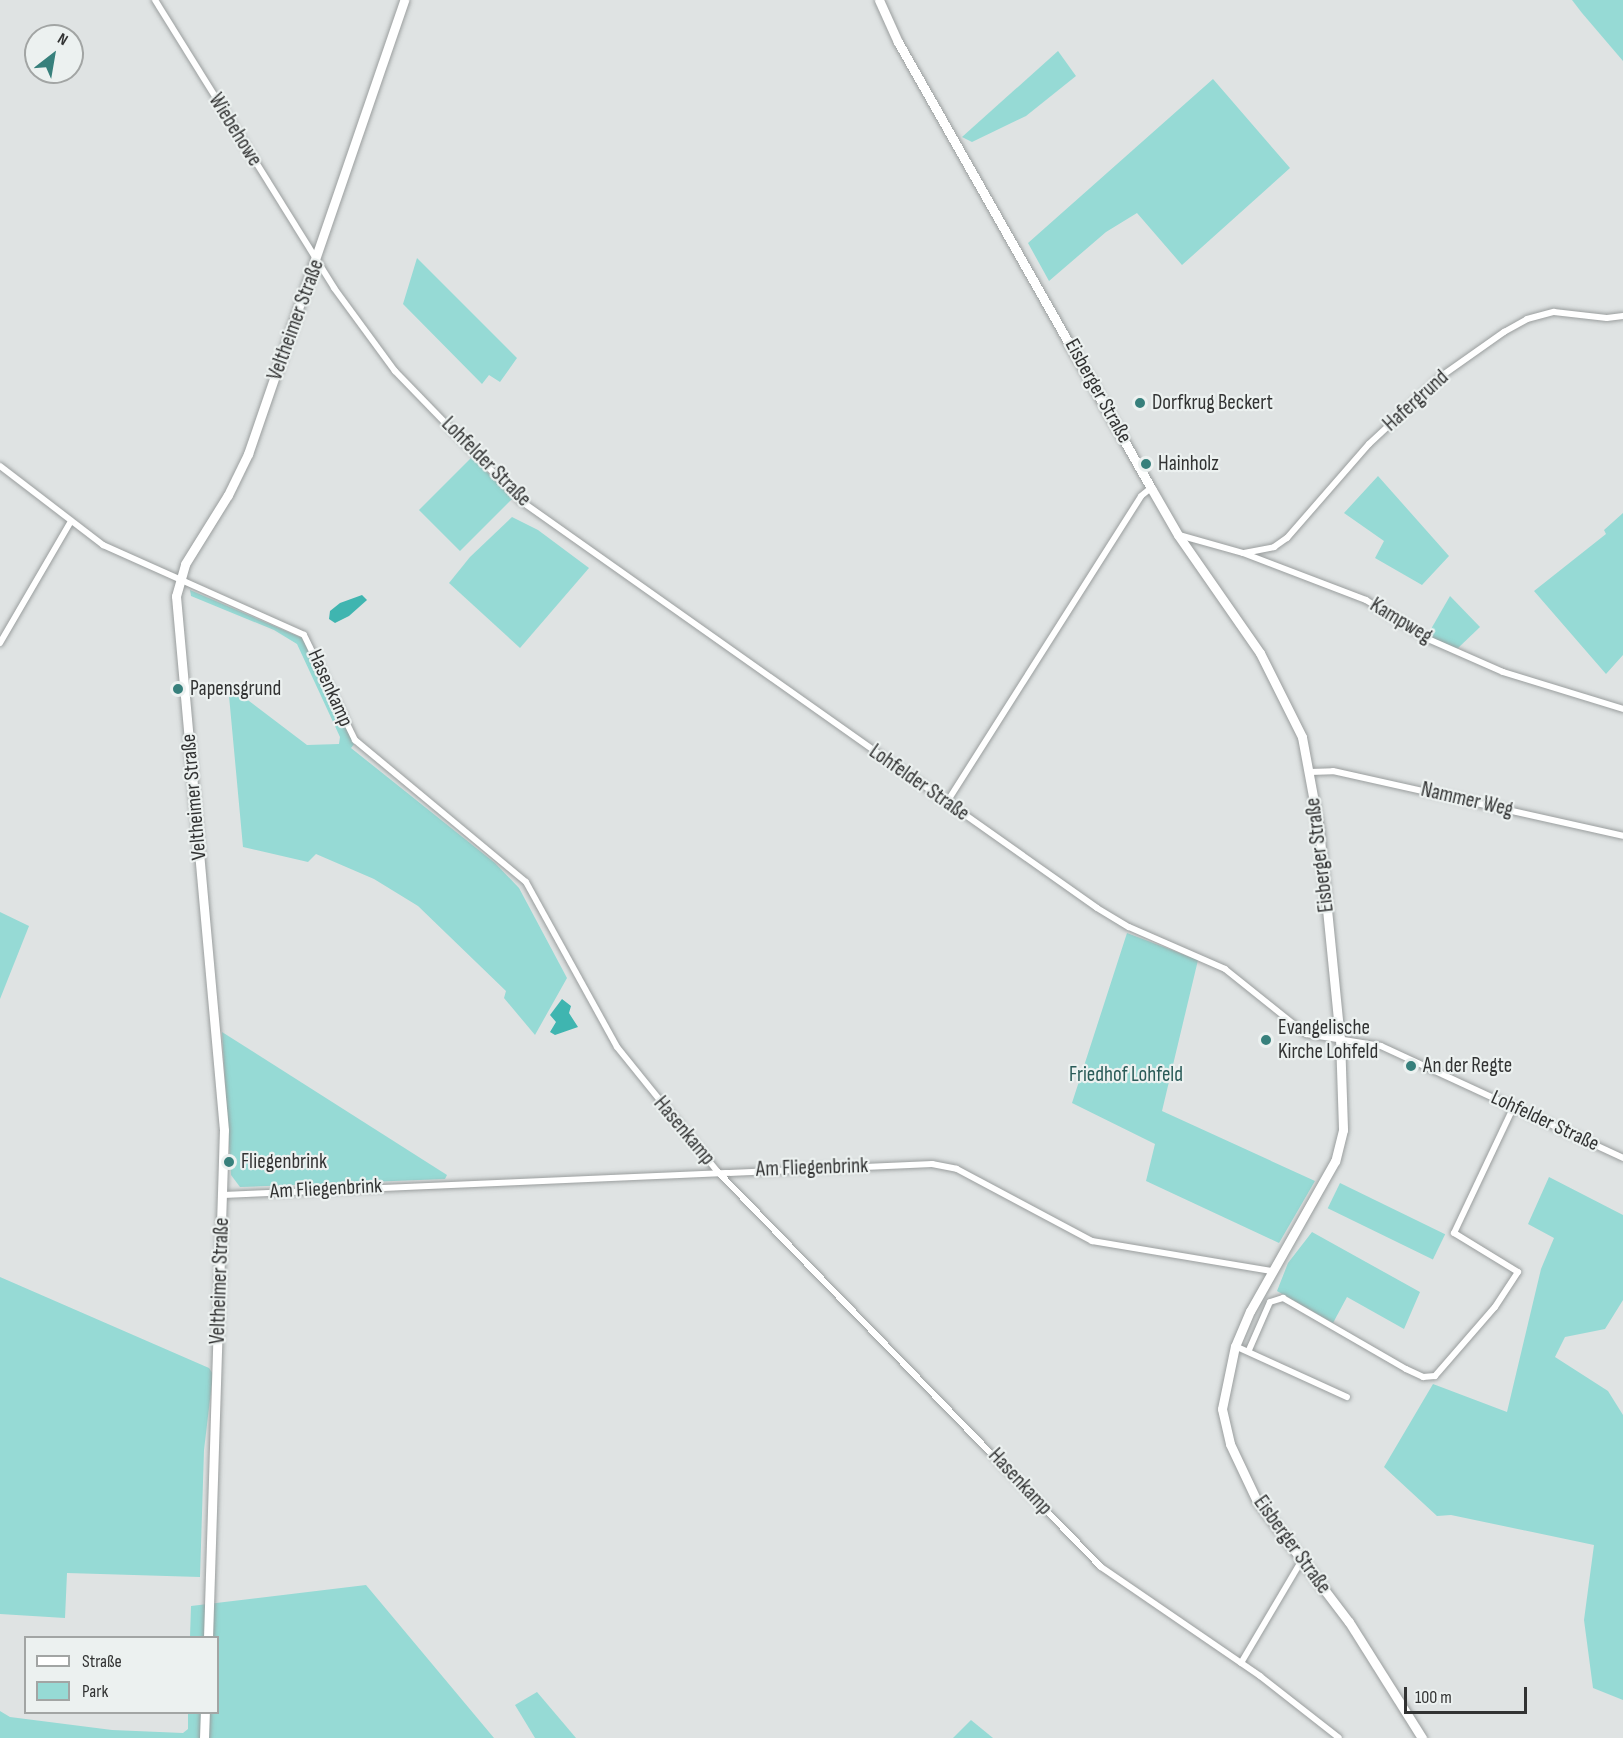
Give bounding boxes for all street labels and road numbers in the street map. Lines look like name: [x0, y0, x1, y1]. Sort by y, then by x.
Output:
street label: Wiebehowe: [203, 89, 267, 171]
street label: Veltheimer Straße: [263, 256, 329, 384]
street label: Eisberger Straße: [1059, 334, 1137, 448]
street label: Hafergrund: [1378, 365, 1454, 437]
street label: Lohfelder Straße: [436, 412, 536, 512]
street label: Kampweg: [1365, 593, 1437, 649]
street label: Hasenkamp: [302, 645, 358, 731]
street label: Veltheimer Straße: [176, 733, 212, 861]
street label: Lohfelder Straße: [864, 739, 974, 827]
street label: Nammer Weg: [1419, 777, 1515, 823]
street label: Eisberger Straße: [1300, 796, 1340, 914]
street label: Lohfelder Straße: [1487, 1085, 1603, 1157]
street label: Hasenkamp: [648, 1091, 720, 1171]
street label: Am Fliegenbrink: [755, 1153, 869, 1183]
street label: Am Fliegenbrink: [269, 1173, 383, 1205]
street label: Veltheimer Straße: [205, 1217, 235, 1345]
street label: Hasenkamp: [983, 1443, 1057, 1521]
street label: Eisberger Straße: [1248, 1491, 1336, 1599]

